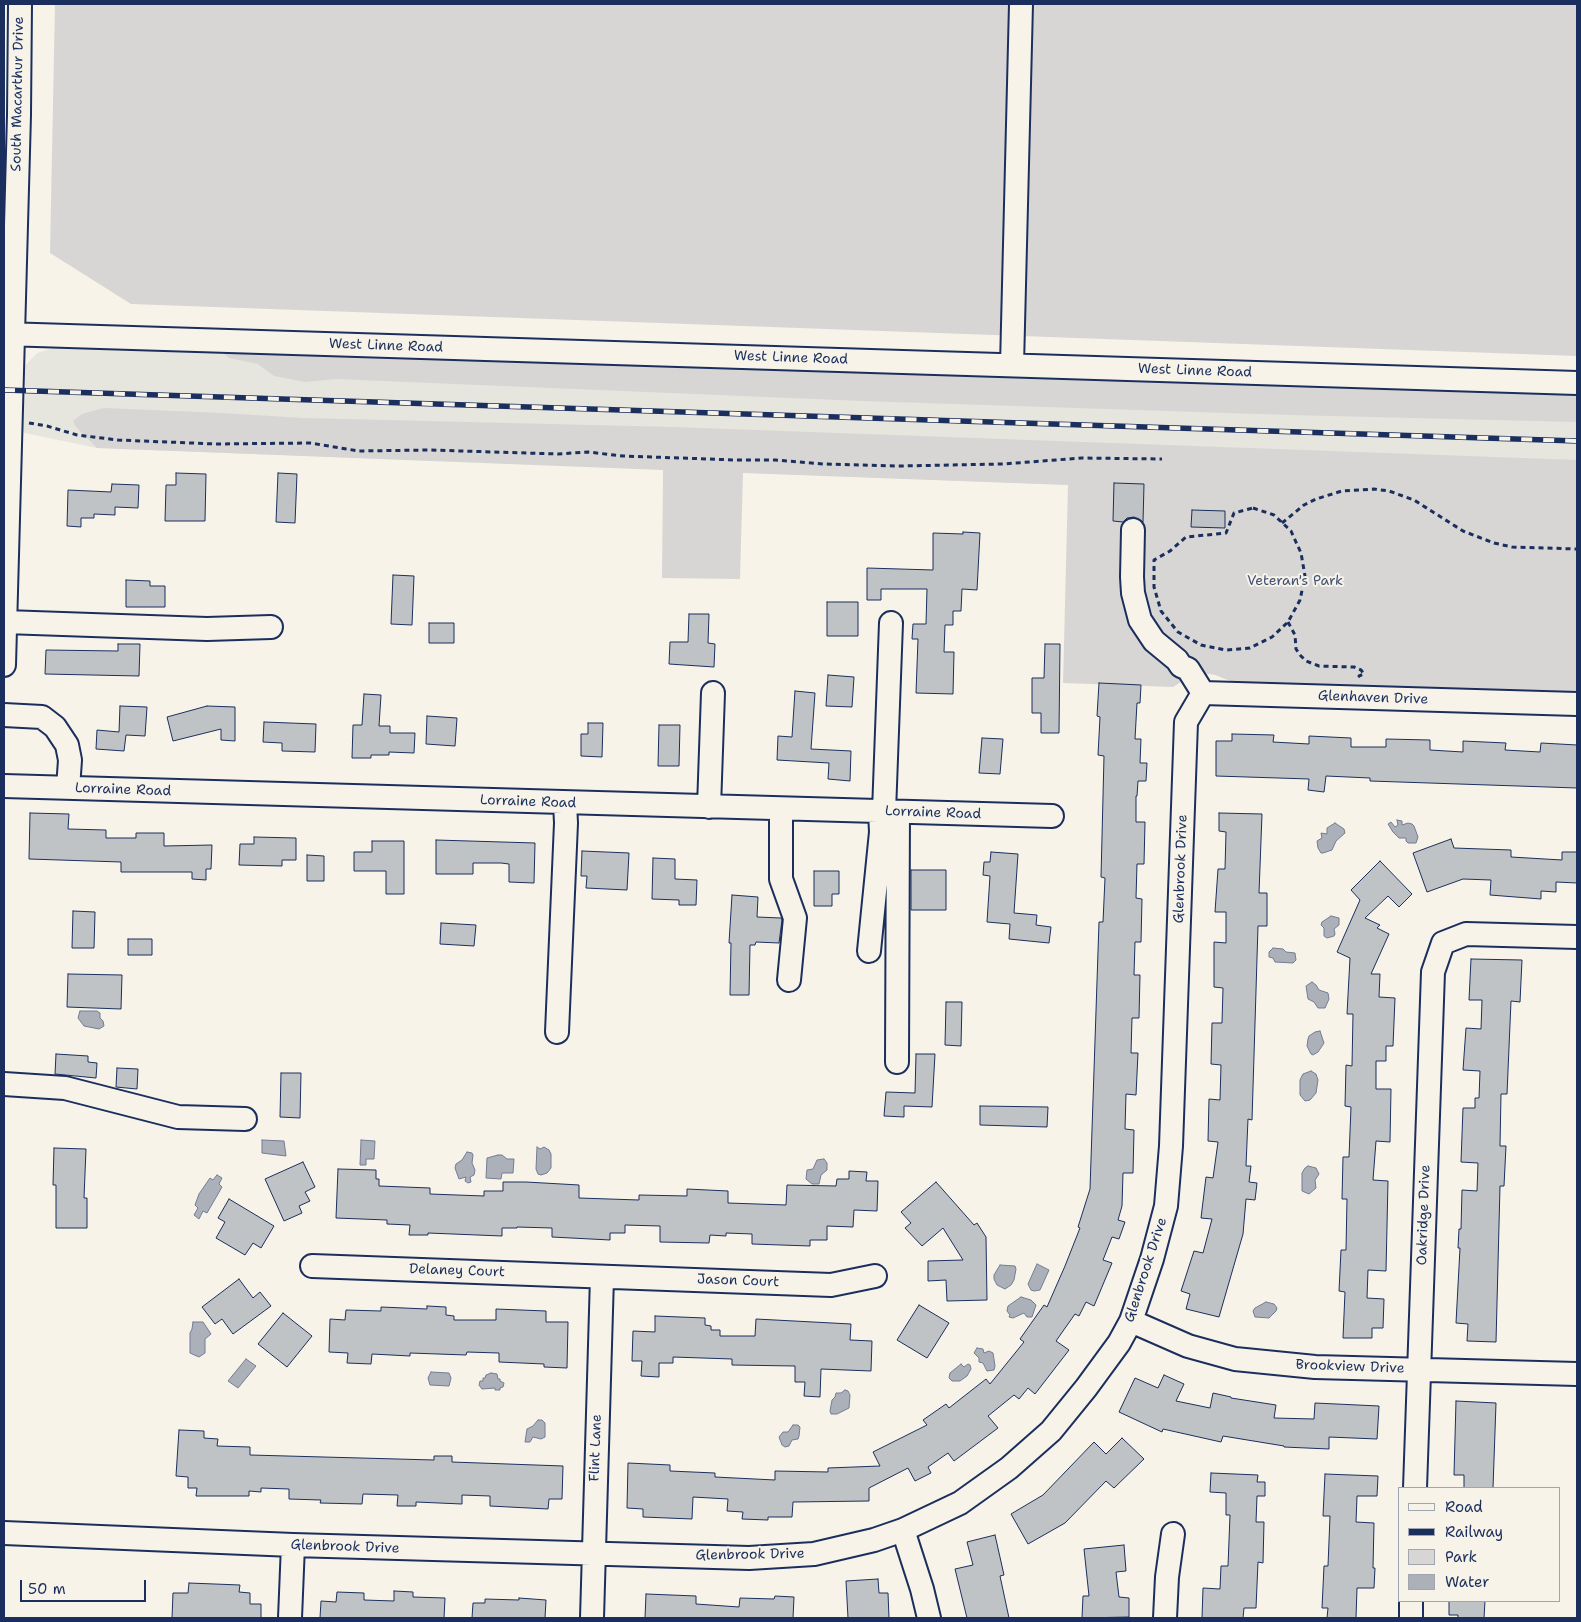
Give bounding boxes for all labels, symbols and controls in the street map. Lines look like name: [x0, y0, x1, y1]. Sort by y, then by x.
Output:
street label: South Macarthur Drive: [8, 16, 28, 172]
street label: West Linne Road: [329, 336, 443, 356]
street label: West Linne Road: [734, 348, 848, 368]
street label: West Linne Road: [1138, 361, 1252, 381]
park label: Veteran's Park: [1247, 573, 1343, 589]
street label: Glenhaven Drive: [1317, 688, 1429, 708]
street label: Lorraine Road: [75, 780, 171, 800]
street label: Lorraine Road: [480, 792, 576, 812]
street label: Lorraine Road: [885, 803, 981, 823]
street label: Glenbrook Drive: [1171, 814, 1191, 924]
street label: Oakridge Drive: [1414, 1164, 1434, 1266]
street label: Glenbrook Drive: [1121, 1216, 1171, 1324]
street label: Delaney Court: [409, 1261, 505, 1281]
street label: Jason Court: [696, 1271, 780, 1291]
street label: Brookview Drive: [1295, 1357, 1405, 1377]
street label: Flint Lane: [586, 1414, 606, 1482]
legend: [1398, 1487, 1561, 1602]
text: Road: [1445, 1497, 1483, 1517]
text: Railway: [1445, 1522, 1503, 1542]
street label: Glenbrook Drive: [290, 1537, 400, 1557]
street label: Glenbrook Drive: [695, 1546, 805, 1564]
text: Park: [1445, 1547, 1477, 1567]
scale bar: [22, 1570, 149, 1602]
text: Water: [1445, 1572, 1489, 1592]
text: 50 m: [28, 1579, 66, 1599]

